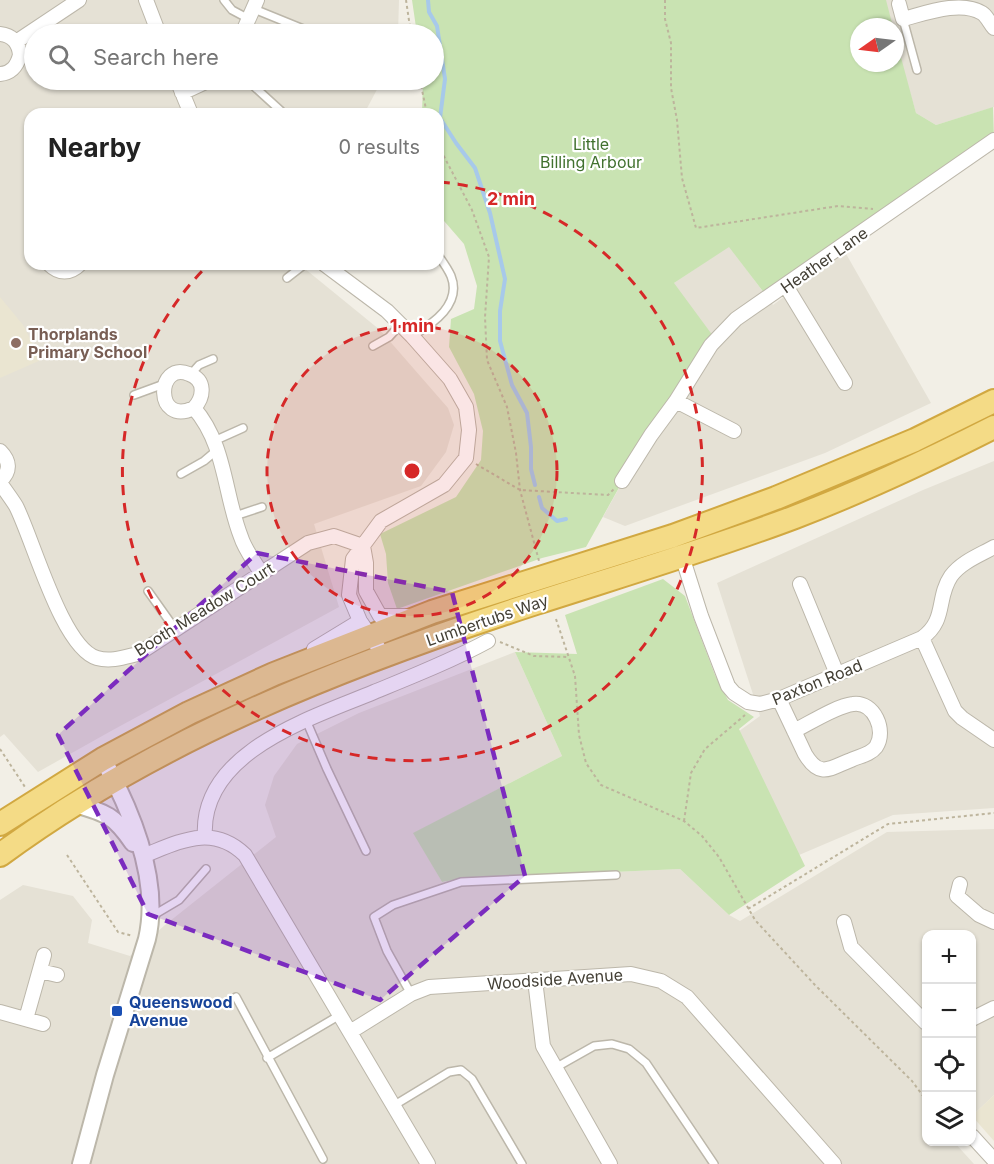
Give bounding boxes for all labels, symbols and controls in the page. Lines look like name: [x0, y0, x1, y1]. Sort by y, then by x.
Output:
north arrow: [850, 18, 904, 72]
search box: [24, 24, 444, 90]
icon: search: [45, 41, 78, 74]
text: Search here: [93, 44, 219, 70]
text: Nearby: [48, 132, 141, 163]
park label: Little Billing Arbour: [540, 134, 642, 172]
text: 0 results: [338, 135, 420, 159]
text: 2 min: [487, 188, 535, 209]
street label: Heather Lane: [777, 223, 871, 297]
text: 1 min: [390, 315, 434, 336]
place label: Thorplands Primary School: [28, 324, 147, 362]
marker: Thorplands Primary School: [9, 336, 23, 350]
centre of rings: [402, 461, 422, 481]
street label: Booth Meadow Court: [131, 558, 277, 660]
street label: Lumbertubs Way: [423, 590, 551, 650]
street label: Paxton Road: [769, 655, 865, 709]
map controls: [922, 930, 976, 1146]
button: +: [922, 930, 976, 984]
street label: Woodside Avenue: [486, 964, 624, 994]
button: −: [922, 984, 976, 1038]
place label: Queenswood Avenue: [129, 992, 232, 1030]
marker: Queenswood Avenue: [110, 1004, 124, 1018]
button: locate: [922, 1038, 976, 1092]
button: layers: [922, 1092, 976, 1146]

